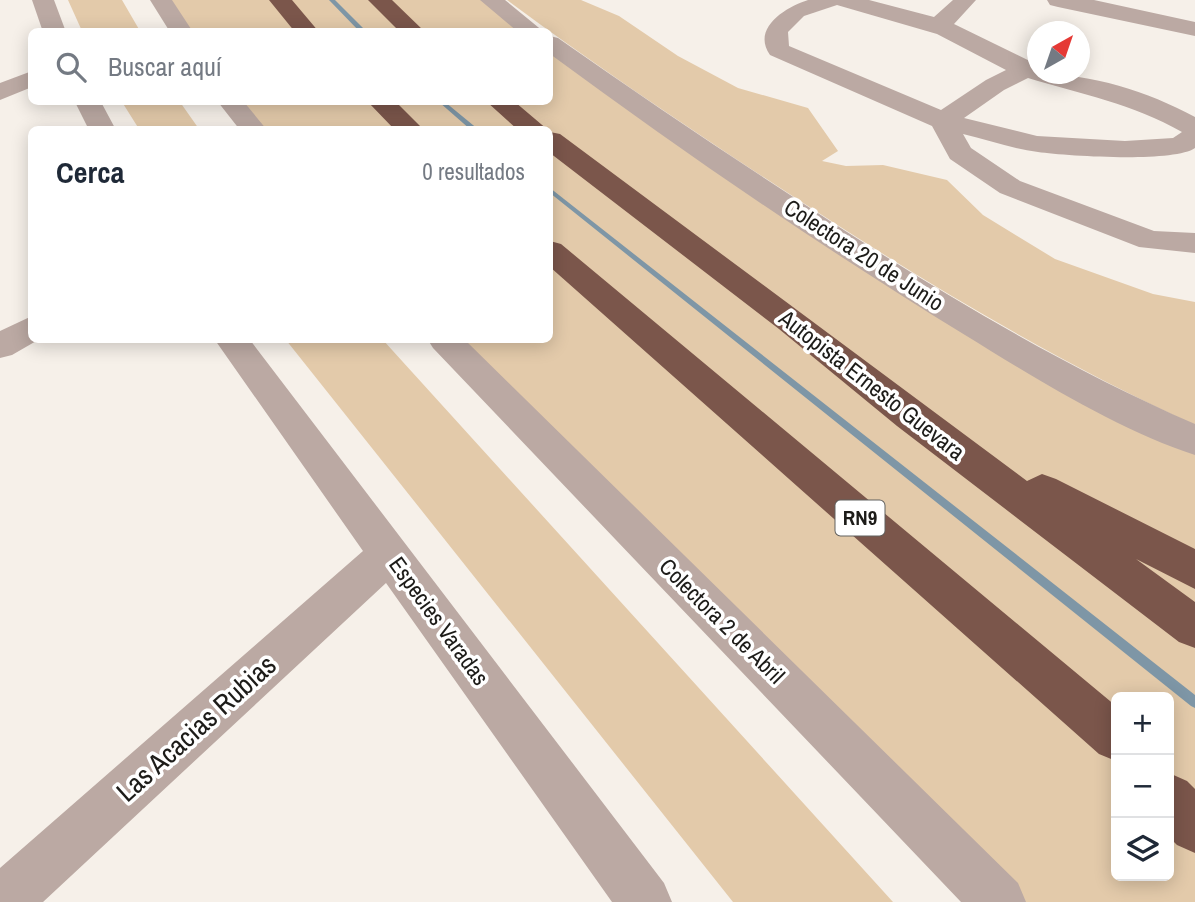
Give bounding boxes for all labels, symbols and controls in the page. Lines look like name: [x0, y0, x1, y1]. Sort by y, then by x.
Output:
north arrow: [1027, 21, 1090, 84]
search box: [28, 28, 553, 105]
icon: search: [52, 48, 90, 86]
text: Buscar aquí: [108, 49, 222, 84]
text: Cerca: [56, 152, 124, 192]
text: 0 resultados: [422, 156, 525, 187]
street label: Colectora 20 de Junio: [778, 191, 950, 318]
street label: Autopista Ernesto Guevara: [772, 302, 972, 467]
road number: RN9: [836, 500, 884, 536]
street label: Especies Varadas: [382, 550, 497, 691]
street label: Colectora 2 de Abril: [653, 551, 792, 690]
street label: Las Acacias Rubias: [108, 646, 284, 810]
map controls: [1111, 692, 1174, 881]
button: +: [1111, 692, 1174, 755]
button: −: [1111, 755, 1174, 818]
button: layers: [1111, 818, 1174, 881]

